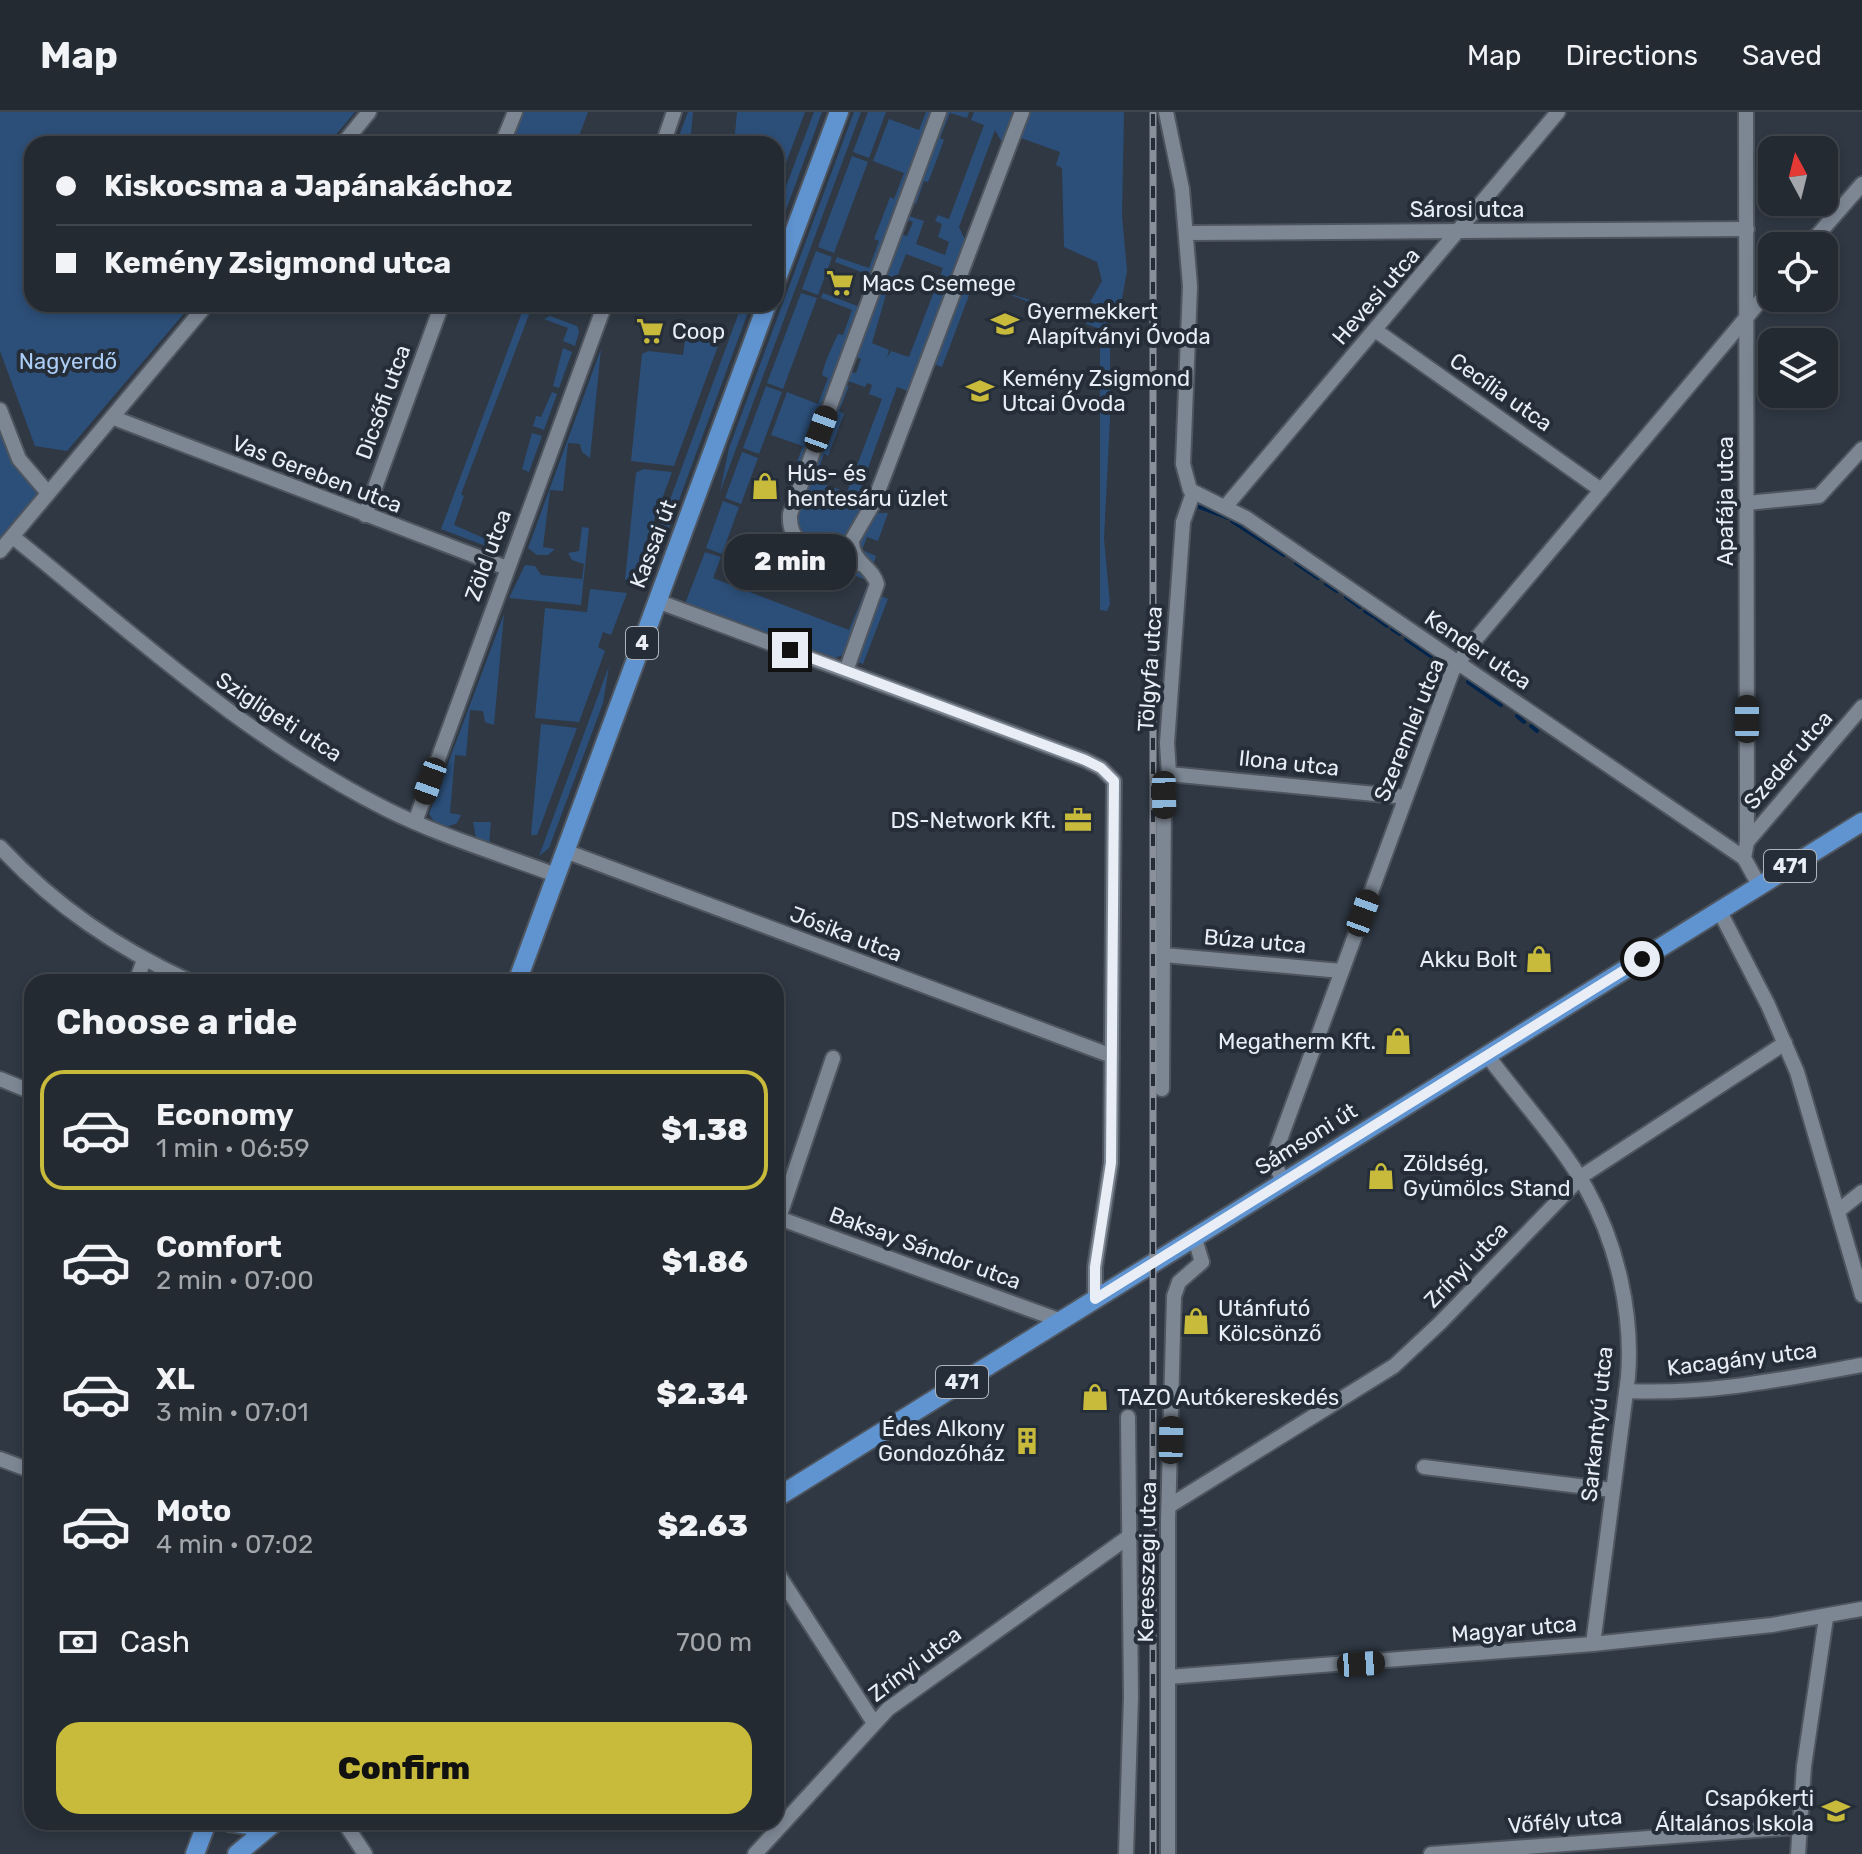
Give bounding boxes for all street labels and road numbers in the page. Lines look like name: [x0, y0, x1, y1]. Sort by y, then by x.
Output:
street label: Sárosi utca: [1410, 196, 1524, 223]
street label: Hevesi utca: [1327, 242, 1425, 350]
street label: Dicsőfi utca: [350, 341, 416, 463]
street label: Cecília utca: [1445, 347, 1557, 437]
street label: Vas Gereben utca: [228, 429, 406, 519]
street label: Apafája utca: [1712, 436, 1739, 566]
street label: Kassai út: [624, 496, 682, 592]
street label: Zöld utca: [459, 506, 517, 604]
street label: Kender utca: [1419, 604, 1537, 696]
street label: Tölgyfa utca: [1132, 605, 1168, 733]
road number: 4: [626, 627, 658, 659]
street label: Szeremlei utca: [1368, 655, 1450, 805]
street label: Szigligeti utca: [211, 666, 347, 768]
street label: Szeder utca: [1738, 705, 1838, 815]
street label: Ilona utca: [1237, 744, 1341, 782]
road number: 471: [1764, 850, 1816, 882]
street label: Jósika utca: [786, 900, 906, 968]
street label: Búza utca: [1203, 923, 1307, 959]
street label: Sámsoni út: [1250, 1097, 1362, 1181]
street label: Baksay Sándor utca: [825, 1201, 1025, 1295]
street label: Zrínyi utca: [1419, 1217, 1513, 1313]
street label: Kacagány utca: [1665, 1336, 1819, 1382]
street label: Sarkantyú utca: [1575, 1345, 1619, 1503]
road number: 471: [936, 1366, 988, 1398]
street label: Keresszegi utca: [1132, 1481, 1162, 1643]
street label: Magyar utca: [1450, 1610, 1578, 1648]
street label: Zrínyi utca: [863, 1620, 967, 1708]
street label: Vőfély utca: [1507, 1803, 1623, 1839]

